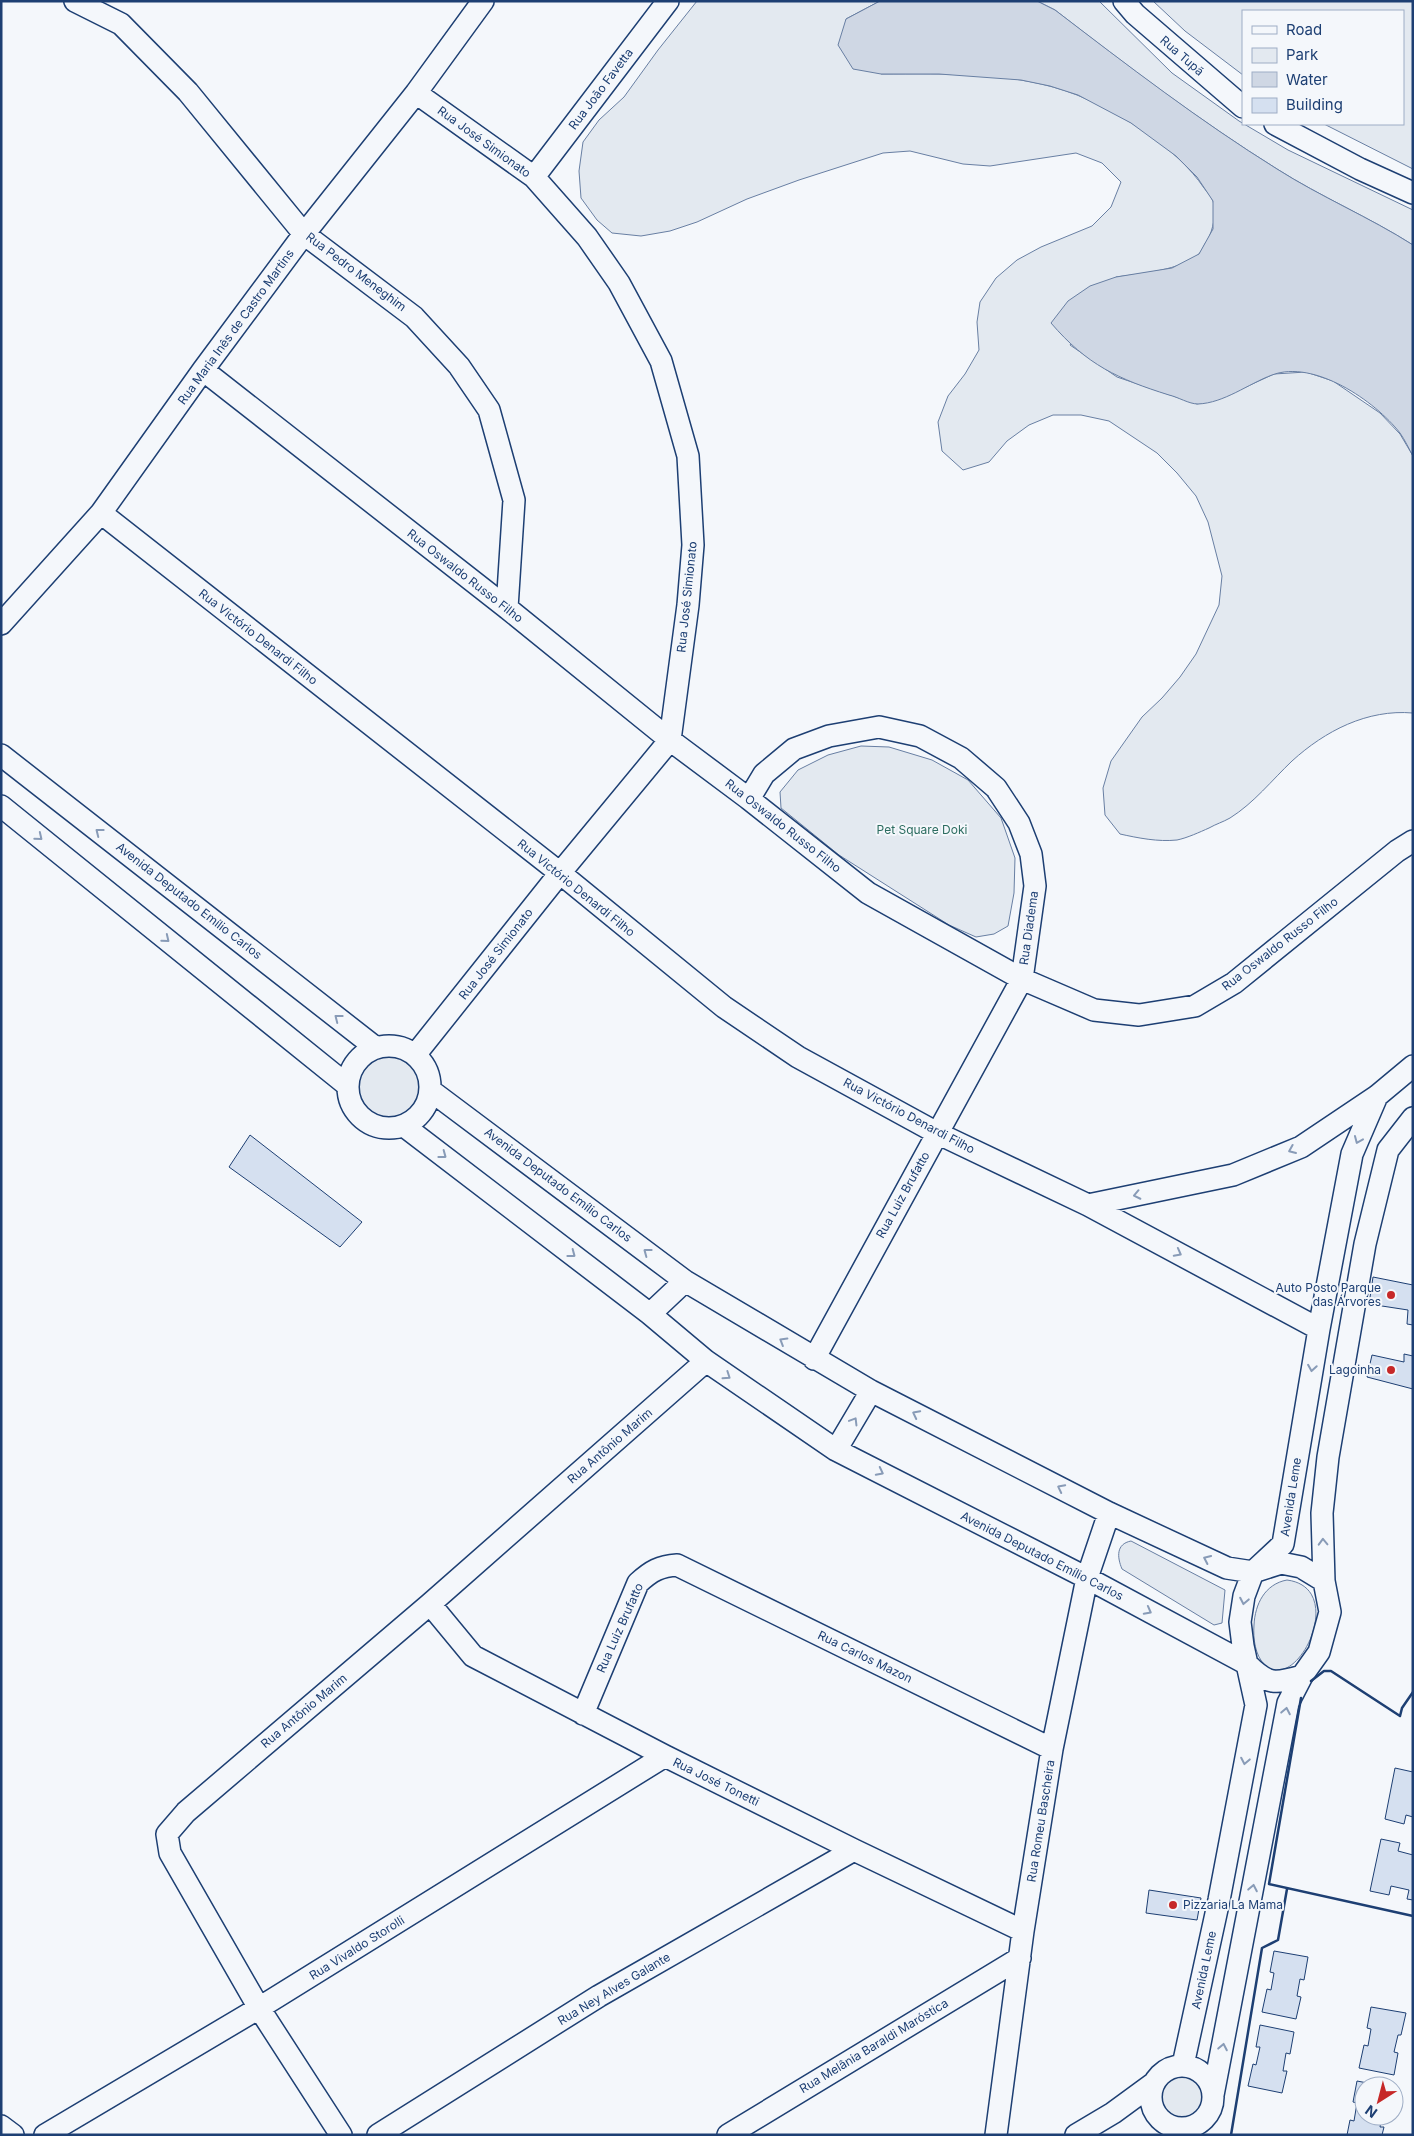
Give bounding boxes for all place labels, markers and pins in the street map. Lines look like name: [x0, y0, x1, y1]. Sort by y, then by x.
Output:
place label: Auto Posto Parque das Árvores: [1276, 1280, 1381, 1309]
marker: Auto Posto Parque das Árvores: [1385, 1289, 1397, 1301]
place label: Lagoinha: [1329, 1362, 1381, 1377]
marker: Lagoinha: [1385, 1364, 1397, 1376]
place label: Pizzaria La Mama: [1183, 1897, 1283, 1912]
marker: Pizzaria La Mama: [1167, 1899, 1179, 1911]

